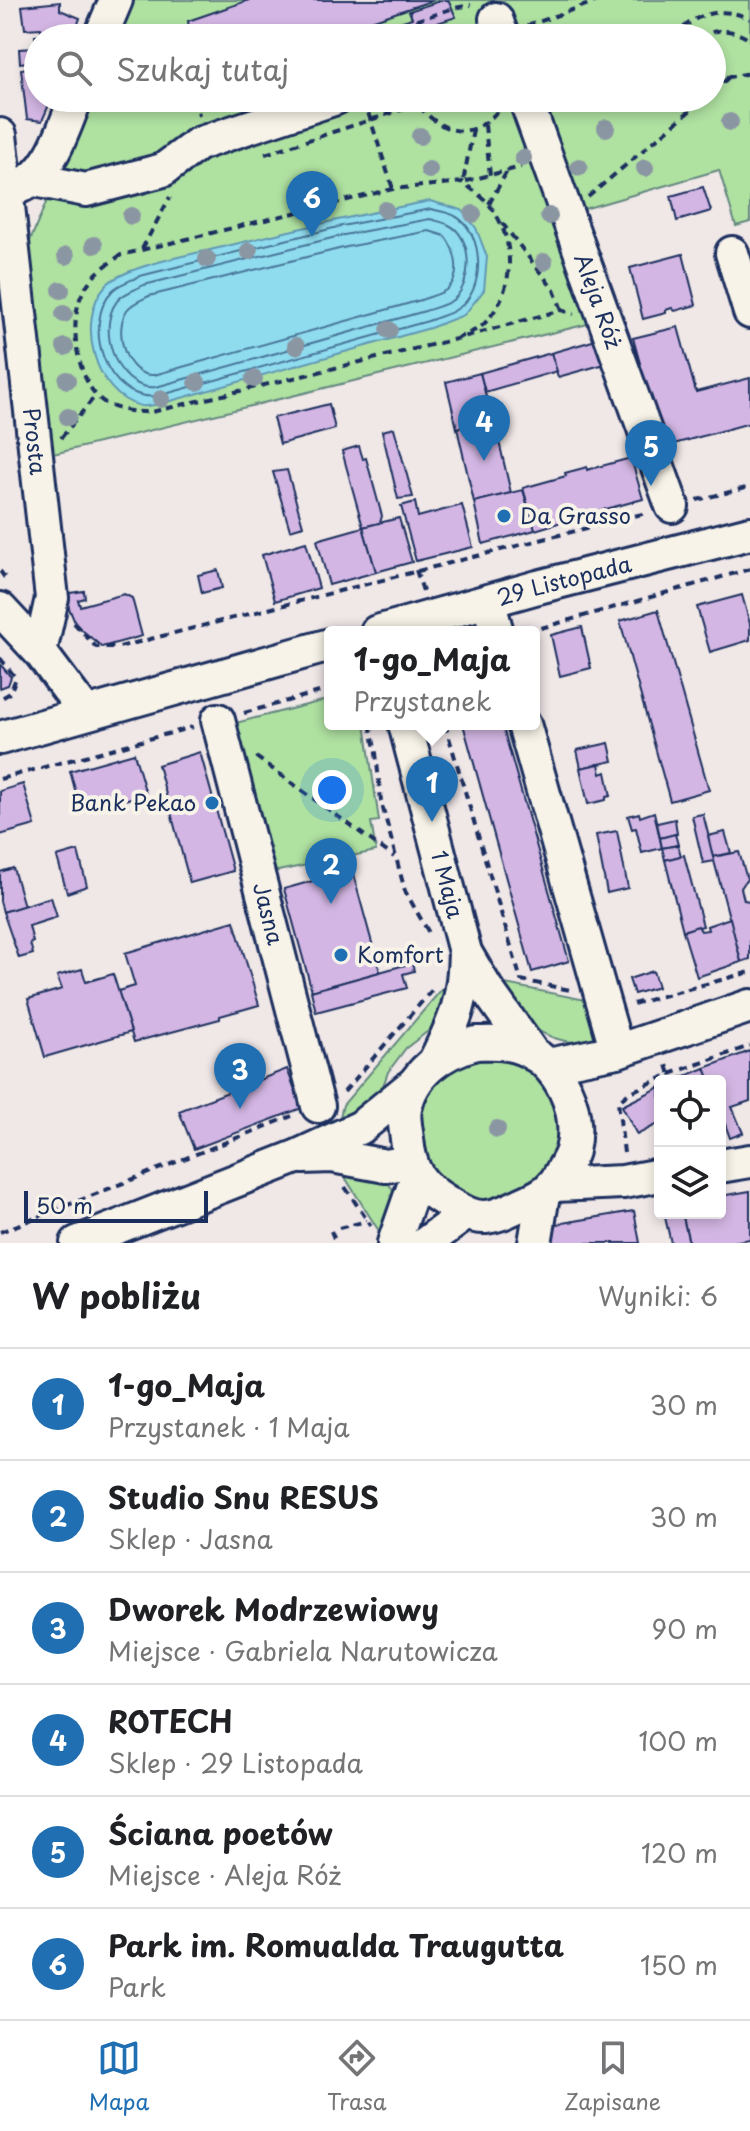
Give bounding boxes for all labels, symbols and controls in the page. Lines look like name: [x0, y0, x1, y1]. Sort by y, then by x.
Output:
search box: [24, 24, 726, 112]
icon: search: [52, 46, 96, 90]
text: Szukaj tutaj: [116, 46, 289, 91]
pin: 6: [286, 171, 338, 237]
street label: Aleja Róż: [567, 248, 632, 353]
pin: 4: [458, 395, 510, 461]
street label: Prosta: [16, 406, 56, 477]
pin: 5: [625, 420, 677, 486]
place label: Da Grasso: [520, 498, 631, 531]
marker: Da Grasso: [495, 507, 513, 525]
street label: 29 Listopada: [493, 546, 635, 613]
popup: [324, 626, 540, 730]
text: 1-go_Maja: [353, 636, 511, 681]
text: Przystanek: [353, 681, 491, 720]
pin: 1: [406, 756, 458, 822]
your location: [312, 770, 352, 810]
place label: Bank Pekao: [70, 785, 196, 818]
marker: Bank Pekao: [203, 794, 221, 812]
pin: 2: [305, 838, 357, 904]
street label: 1 Maja: [424, 847, 473, 922]
street label: Jasna: [246, 879, 294, 948]
place label: Komfort: [357, 937, 444, 970]
marker: Komfort: [332, 946, 350, 964]
pin: 3: [214, 1043, 266, 1109]
map controls: [654, 1075, 726, 1219]
button: locate: [654, 1075, 726, 1147]
button: layers: [654, 1147, 726, 1219]
scale bar: [24, 1187, 208, 1223]
text: 50 m: [36, 1188, 93, 1221]
text: W pobliżu: [32, 1269, 201, 1321]
text: Wyniki: 6: [598, 1276, 718, 1315]
text: 1-go_Maja: [108, 1362, 265, 1407]
text: 1: [52, 1385, 64, 1424]
text: 30 m: [650, 1385, 718, 1424]
text: Przystanek · 1 Maja: [108, 1407, 350, 1446]
text: Studio Snu RESUS: [108, 1474, 379, 1519]
text: 2: [49, 1497, 67, 1536]
text: 30 m: [650, 1497, 718, 1536]
text: Sklep · Jasna: [108, 1519, 273, 1558]
text: Dworek Modrzewiowy: [108, 1586, 439, 1631]
text: 3: [49, 1609, 67, 1648]
text: 90 m: [651, 1609, 718, 1648]
text: Miejsce · Gabriela Narutowicza: [108, 1631, 498, 1670]
text: ROTECH: [108, 1698, 233, 1743]
text: 4: [49, 1721, 67, 1760]
text: 100 m: [638, 1721, 718, 1760]
text: Sklep · 29 Listopada: [108, 1743, 363, 1782]
text: Ściana poetów: [108, 1810, 333, 1855]
text: 5: [50, 1833, 66, 1872]
text: 120 m: [641, 1833, 718, 1872]
text: Miejsce · Aleja Róż: [108, 1855, 341, 1894]
text: Park im. Romualda Traugutta: [108, 1922, 564, 1967]
text: 6: [49, 1945, 67, 1984]
text: 150 m: [640, 1945, 718, 1984]
text: Park: [108, 1967, 166, 2006]
tab: Mapa: [89, 2036, 149, 2117]
tab: Trasa: [327, 2036, 387, 2117]
tab: Zapisane: [564, 2036, 661, 2117]

